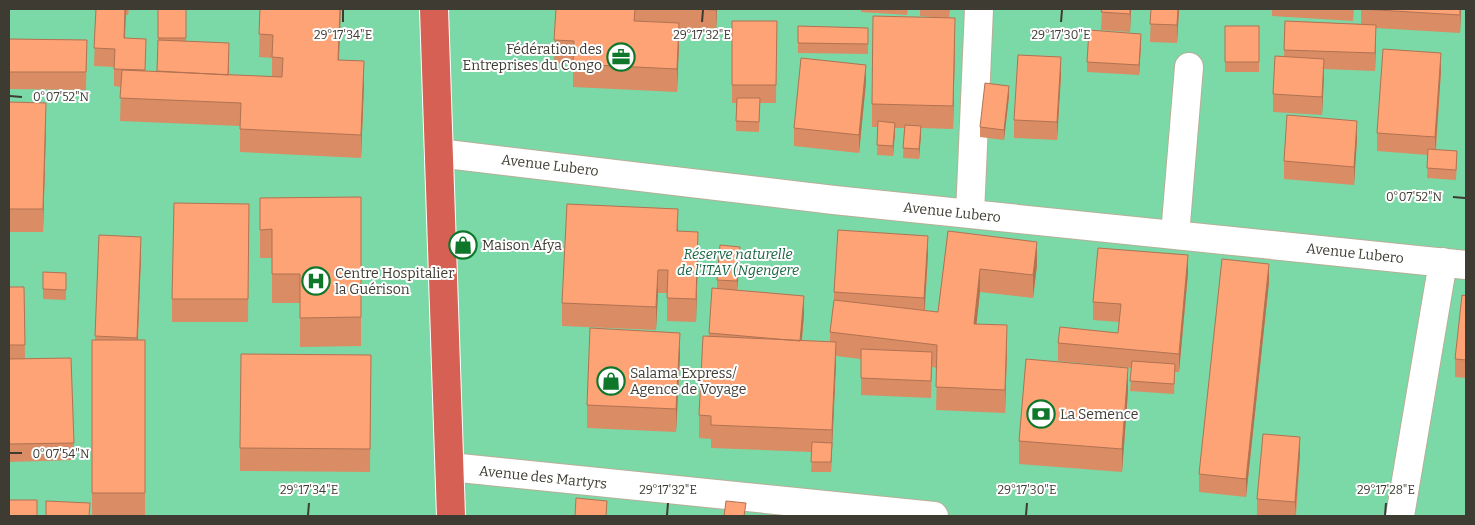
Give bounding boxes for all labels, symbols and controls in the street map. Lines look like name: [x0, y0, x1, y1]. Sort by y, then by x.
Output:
text: 29°17'34"E: [314, 28, 372, 42]
text: 29°17'32"E: [673, 28, 731, 42]
text: 29°17'30"E: [1032, 28, 1090, 42]
place label: Fédération des Entreprises du Congo: [463, 41, 602, 74]
office icon: Fédération des Entreprises du Congo: [606, 42, 636, 72]
text: 0°07'52"N: [33, 90, 90, 104]
street label: Avenue Lubero: [500, 151, 600, 180]
text: 0°07'52"N: [1386, 190, 1443, 204]
street label: Avenue Lubero: [902, 199, 1002, 226]
shop icon: Maison Afya: [448, 230, 478, 260]
place label: Maison Afya: [482, 237, 562, 254]
street label: Avenue Lubero: [1305, 240, 1405, 267]
park label: Réserve naturelle de l'ITAV (Ngengere: [677, 246, 799, 279]
place label: Centre Hospitalier la Guérison: [335, 265, 454, 298]
hospital icon: Centre Hospitalier la Guérison: [301, 266, 331, 296]
place label: Salama Express/ Agence de Voyage: [630, 365, 746, 398]
shop icon: Salama Express/ Agence de Voyage: [596, 366, 626, 396]
bank icon: La Semence: [1026, 399, 1056, 429]
place label: La Semence: [1060, 406, 1138, 423]
text: 0°07'54"N: [33, 447, 90, 461]
street label: Avenue des Martyrs: [478, 462, 608, 493]
text: 29°17'34"E: [280, 483, 338, 497]
text: 29°17'32"E: [639, 483, 697, 497]
text: 29°17'30"E: [998, 483, 1056, 497]
text: 29°17'28"E: [1357, 483, 1415, 497]

